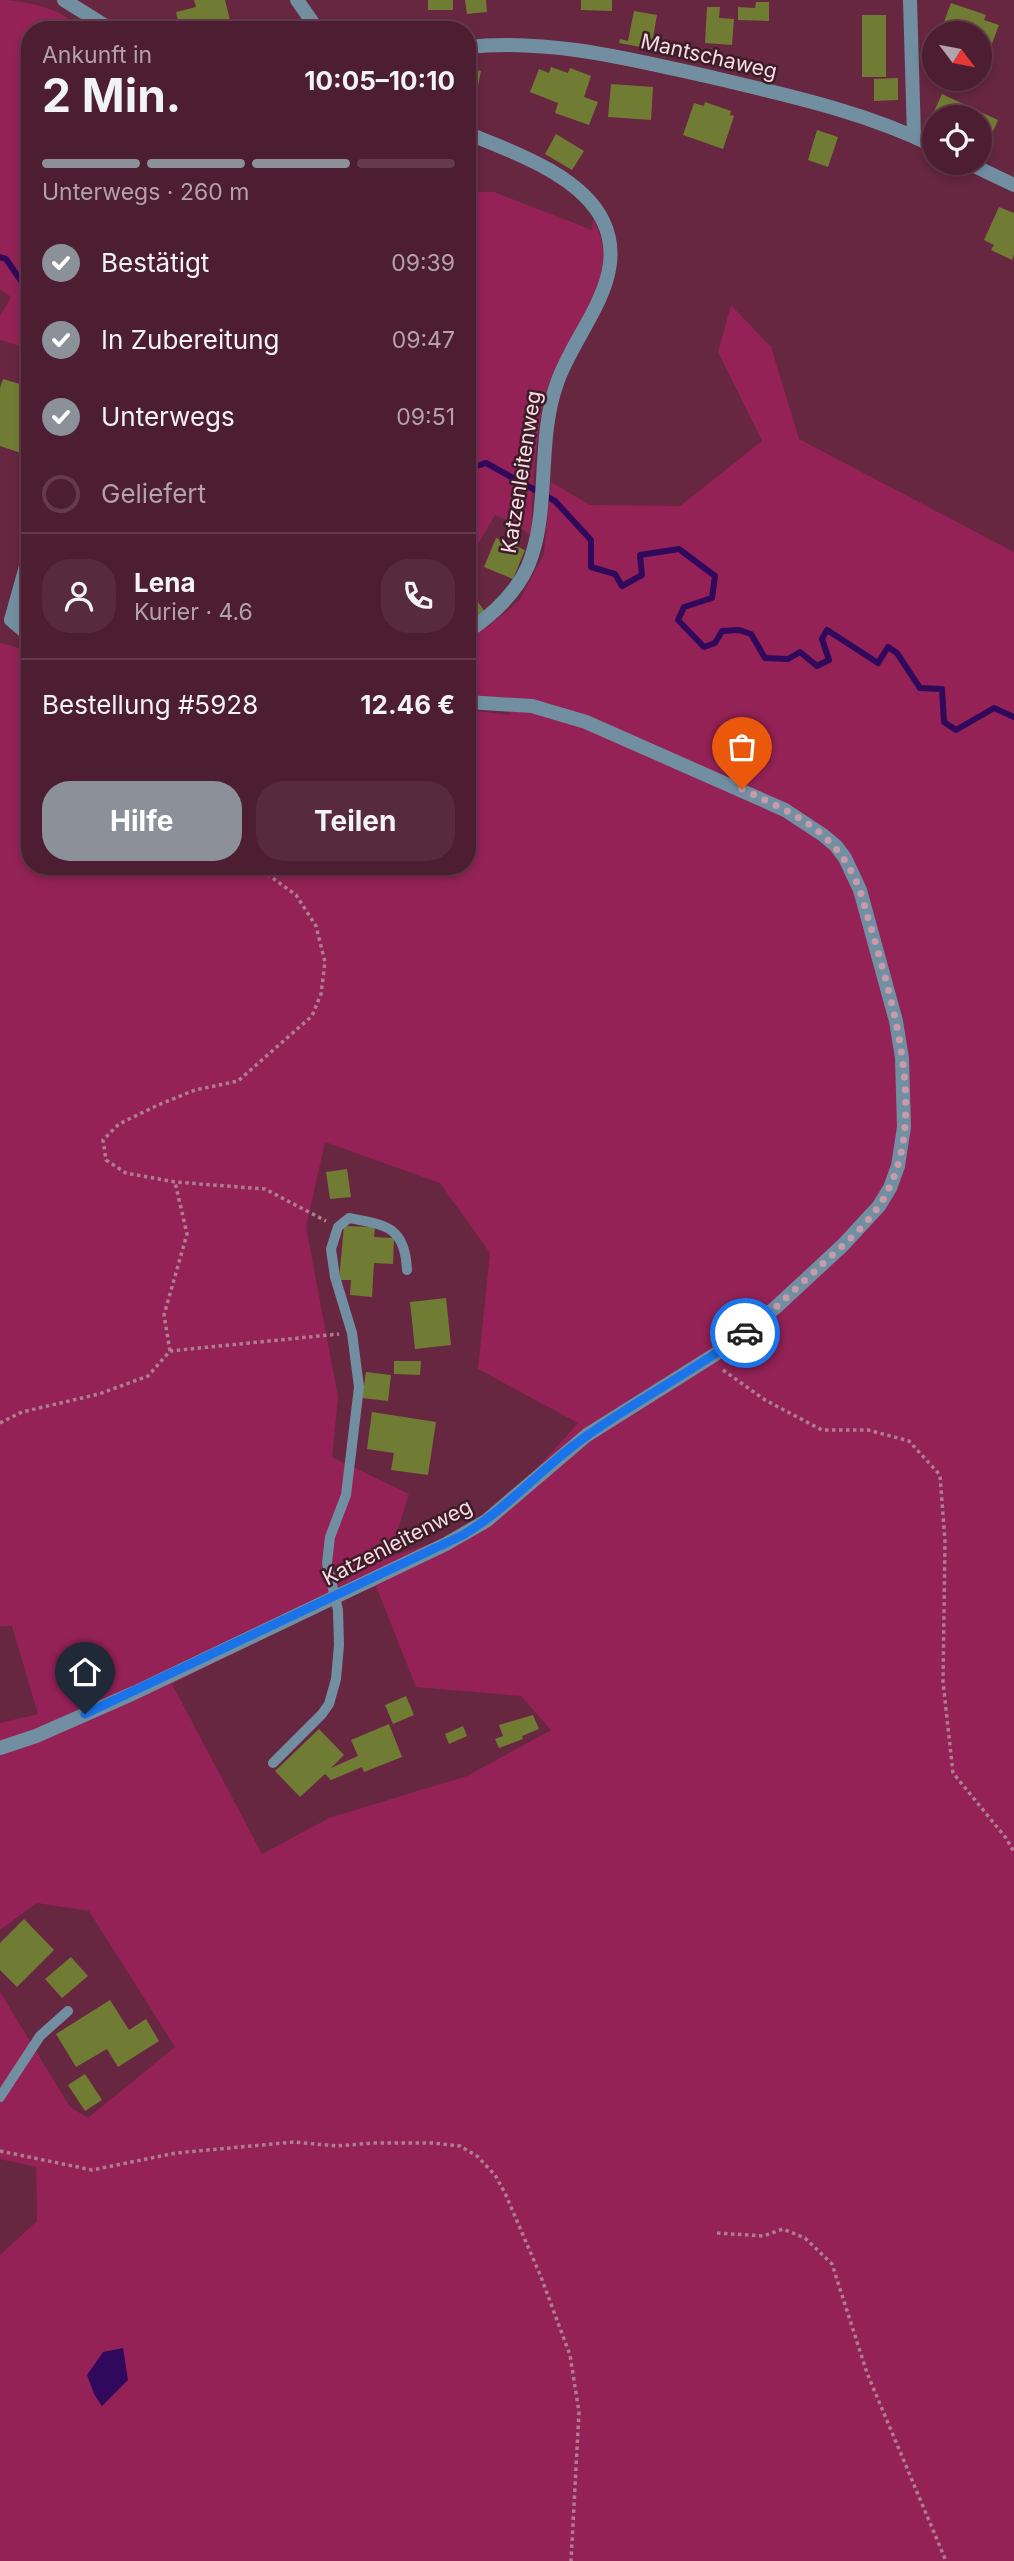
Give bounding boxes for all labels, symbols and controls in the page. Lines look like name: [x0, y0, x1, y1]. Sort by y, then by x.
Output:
north arrow: [922, 21, 992, 91]
map controls: [922, 21, 992, 175]
street label: Mantschaweg: [638, 28, 780, 84]
text: Ankunft in: [42, 41, 152, 69]
text: 10:05–10:10: [304, 65, 455, 96]
text: 2 Min.: [42, 67, 181, 123]
button: locate: [922, 105, 992, 175]
text: Unterwegs · 260 m: [42, 178, 249, 206]
icon: check: [42, 244, 80, 282]
text: Bestätigt: [101, 247, 209, 278]
text: 09:39: [391, 249, 455, 277]
icon: check: [42, 321, 80, 359]
text: In Zubereitung: [101, 324, 279, 355]
text: 09:47: [392, 326, 455, 354]
street label: Katzenleitenweg: [496, 389, 546, 555]
icon: check: [42, 398, 80, 436]
text: Unterwegs: [101, 401, 235, 432]
text: 09:51: [396, 403, 455, 431]
text: Geliefert: [101, 478, 206, 509]
button: person: [42, 559, 116, 633]
button: phone: [381, 559, 455, 633]
text: Lena: [134, 567, 195, 598]
text: Kurier · 4.6: [134, 598, 253, 626]
text: Bestellung #5928: [42, 689, 258, 720]
text: 12.46 €: [360, 689, 455, 720]
pin: [712, 717, 772, 789]
icon: bag: [723, 728, 761, 766]
button: Hilfe: [42, 781, 242, 861]
button: Teilen: [256, 781, 455, 861]
courier: [710, 1298, 780, 1368]
icon: car: [726, 1314, 764, 1352]
street label: Katzenleitenweg: [318, 1494, 476, 1590]
pin: [55, 1642, 115, 1714]
icon: home: [66, 1653, 104, 1691]

